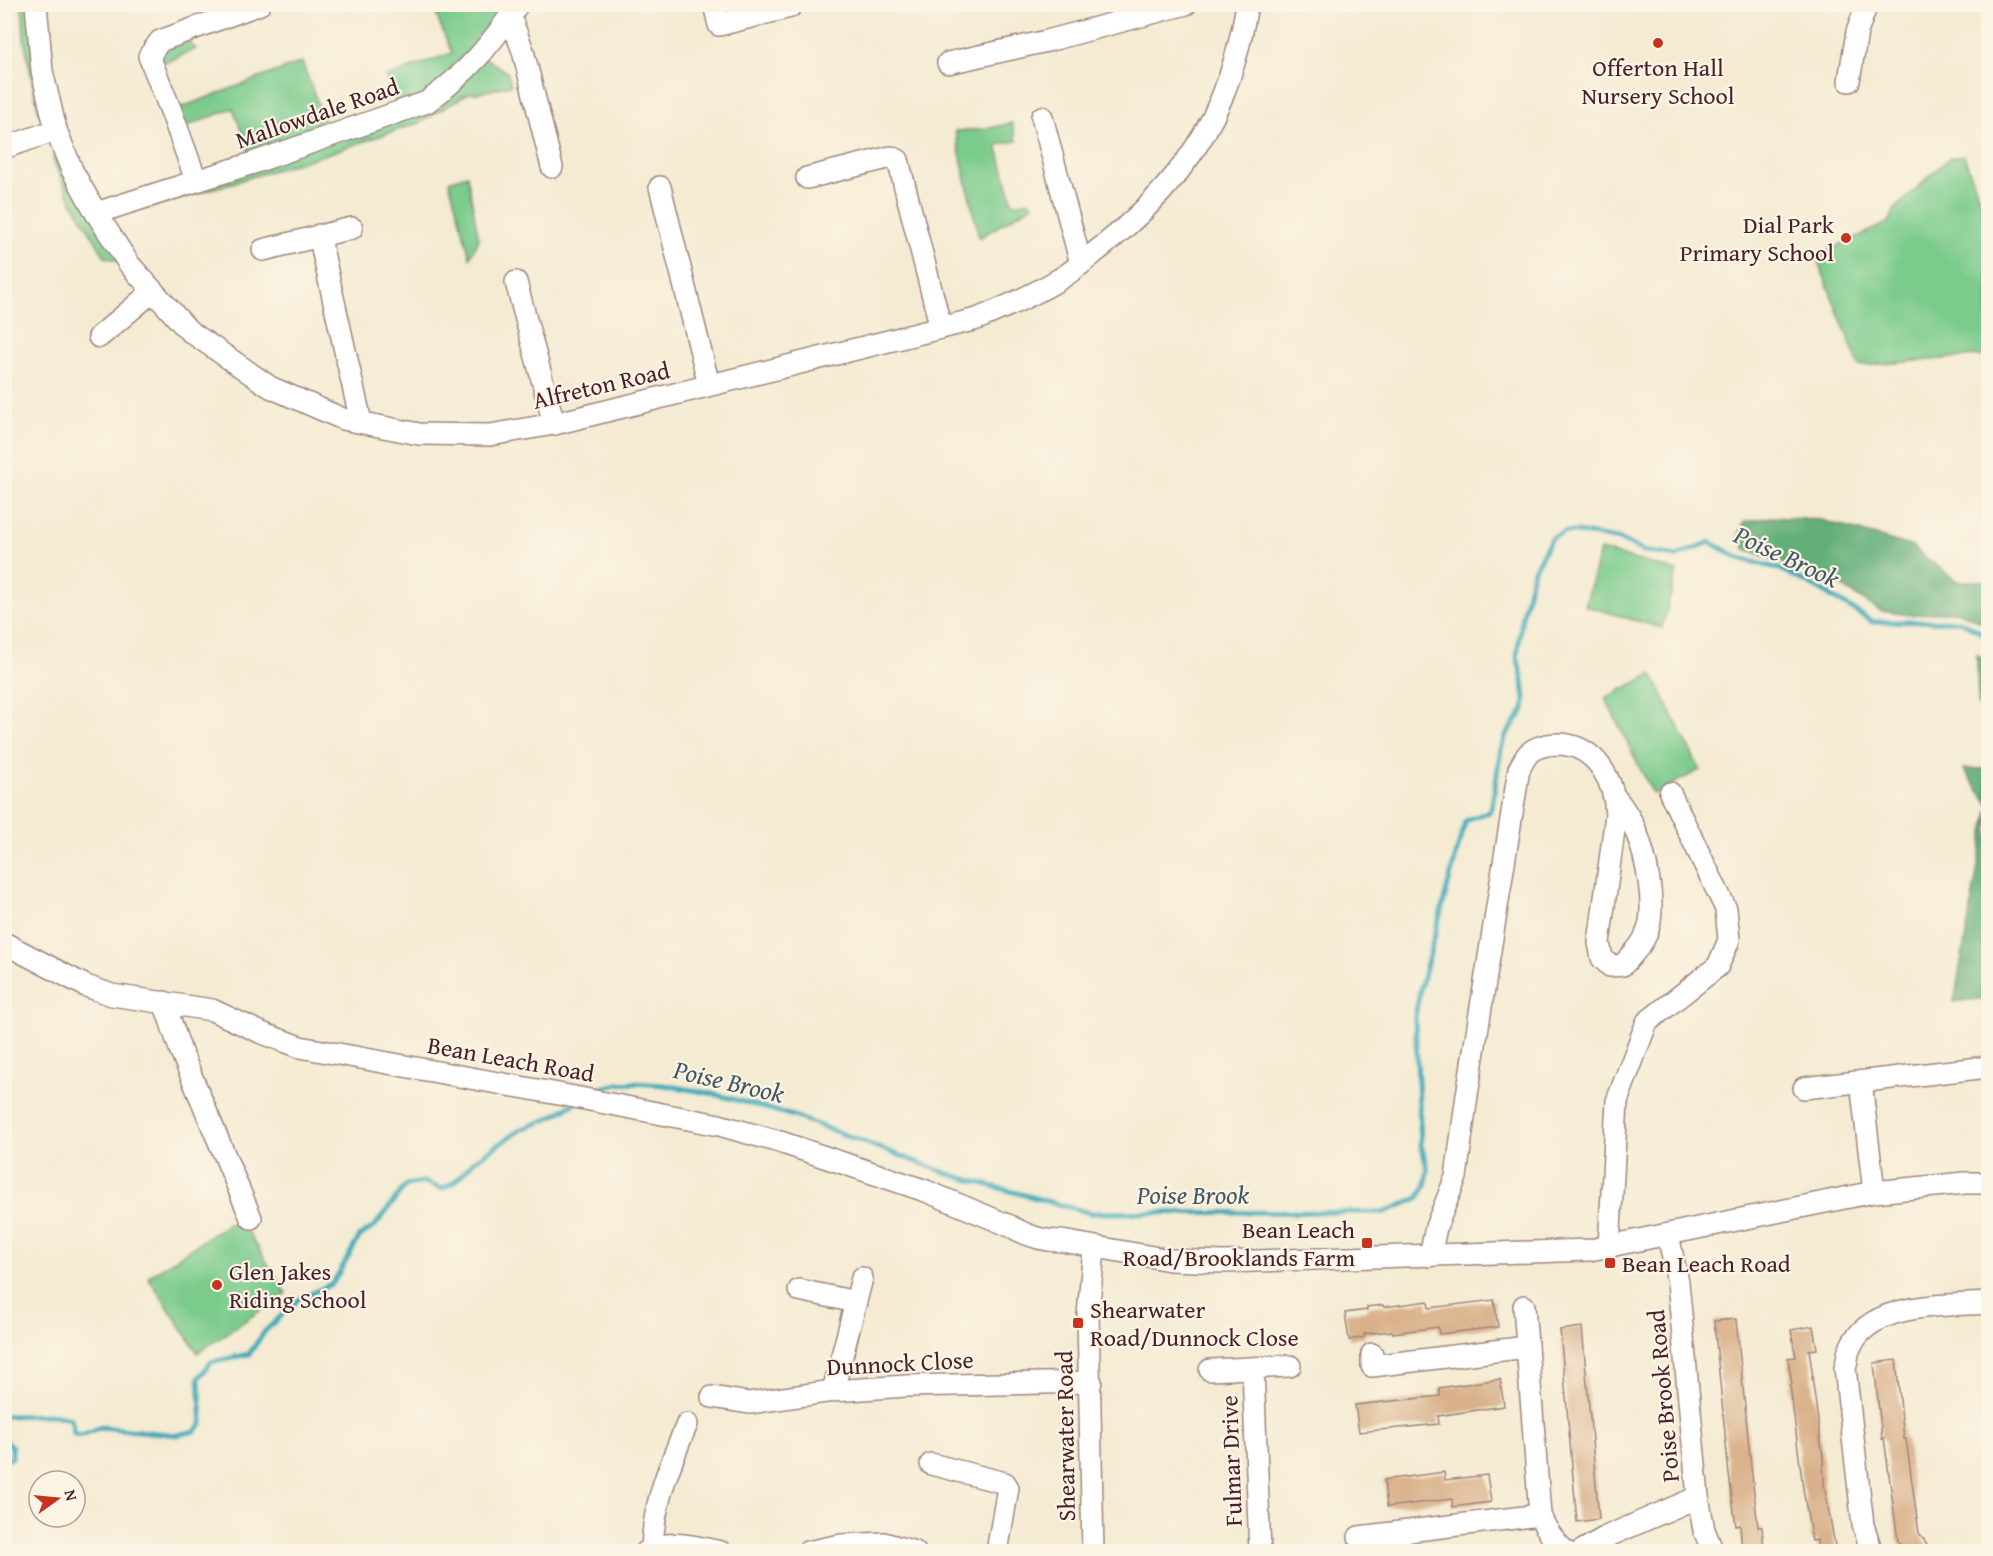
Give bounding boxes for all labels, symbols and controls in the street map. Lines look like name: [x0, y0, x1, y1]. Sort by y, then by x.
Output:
marker: Offerton Hall Nursery School: [1651, 36, 1665, 50]
place label: Offerton Hall Nursery School: [1581, 50, 1735, 113]
street label: Mallowdale Road: [230, 69, 404, 157]
place label: Dial Park Primary School: [1680, 207, 1835, 270]
marker: Dial Park Primary School: [1839, 231, 1853, 245]
street label: Alfreton Road: [529, 352, 673, 418]
water label: Poise Brook: [1727, 514, 1846, 597]
street label: Bean Leach Road: [425, 1027, 597, 1091]
water label: Poise Brook: [669, 1049, 788, 1113]
water label: Poise Brook: [1136, 1175, 1249, 1214]
place label: Bean Leach Road/Brooklands Farm: [1123, 1212, 1356, 1275]
marker: Bean Leach Road/Brooklands Farm: [1360, 1236, 1374, 1250]
place label: Bean Leach Road: [1622, 1246, 1791, 1281]
place label: Glen Jakes Riding School: [229, 1254, 367, 1317]
marker: Bean Leach Road: [1603, 1256, 1617, 1270]
marker: Glen Jakes Riding School: [210, 1278, 224, 1292]
place label: Shearwater Road/Dunnock Close: [1090, 1292, 1299, 1355]
street label: Poise Brook Road: [1638, 1308, 1688, 1484]
marker: Shearwater Road/Dunnock Close: [1071, 1316, 1085, 1330]
street label: Dunnock Close: [826, 1342, 974, 1384]
street label: Shearwater Road: [1046, 1350, 1084, 1522]
street label: Fulmar Drive: [1211, 1395, 1251, 1527]
north arrow: [27, 1469, 87, 1529]
text: N: [59, 1487, 85, 1504]

